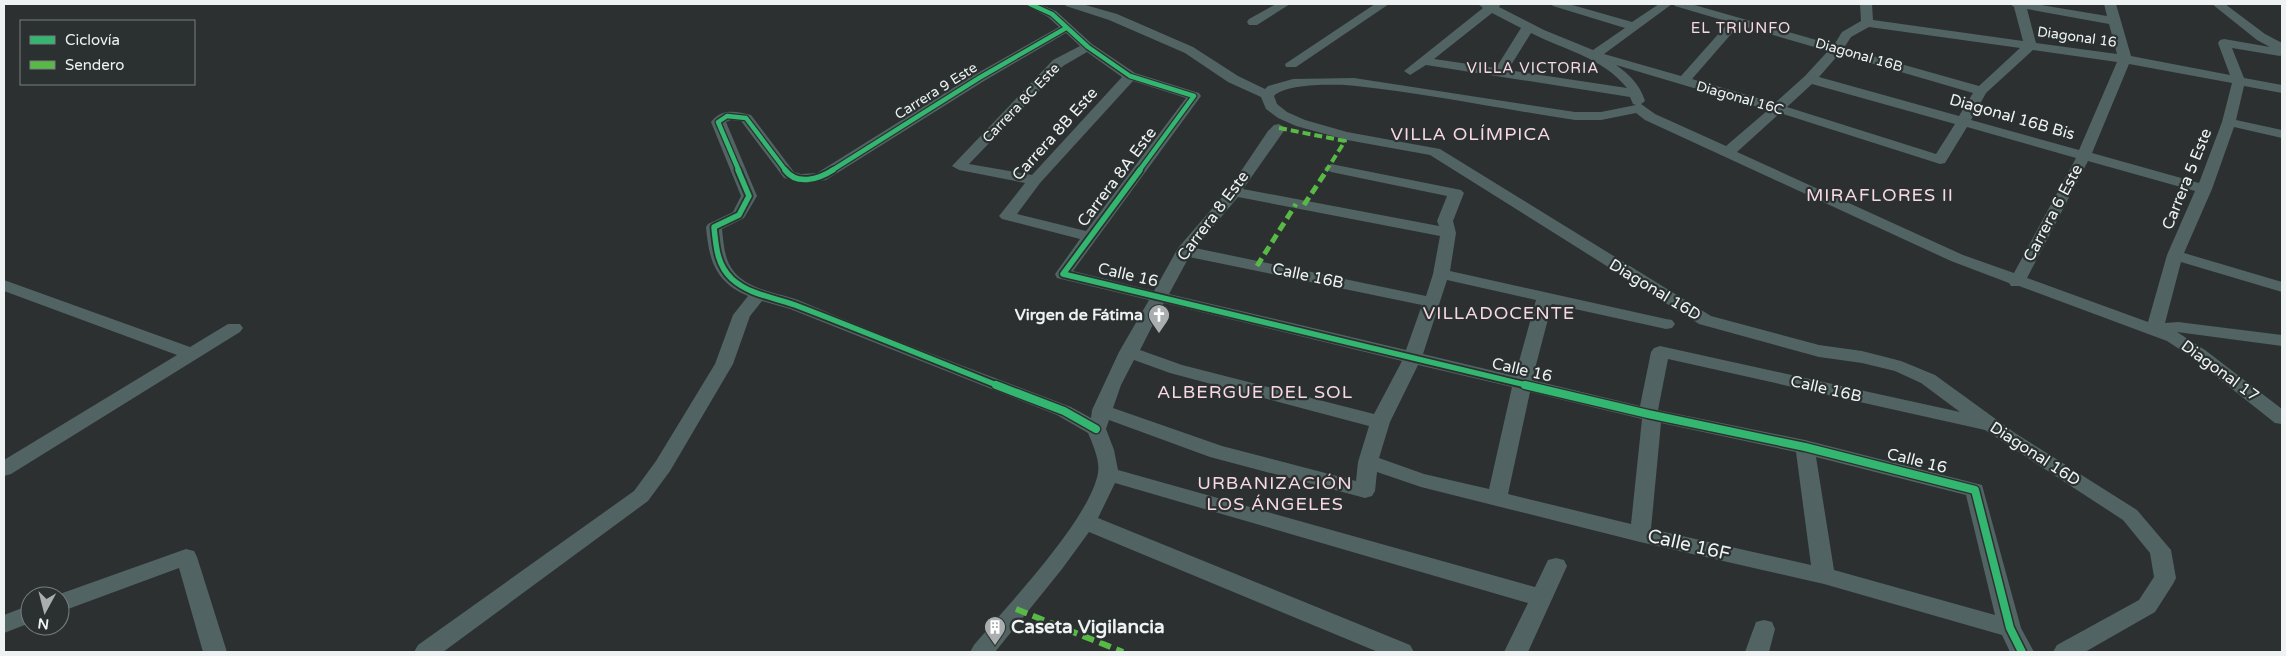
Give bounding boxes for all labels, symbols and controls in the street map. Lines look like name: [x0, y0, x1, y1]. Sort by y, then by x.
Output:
district label: EL TRIUNFO: [1691, 19, 1791, 37]
legend: [20, 20, 195, 85]
street label: Diagonal 16: [2036, 23, 2118, 51]
text: Ciclovía: [65, 31, 120, 49]
street label: Diagonal 16B: [1813, 34, 1905, 76]
text: Sendero: [65, 56, 124, 74]
street label: Carrera 9 Este: [892, 59, 980, 123]
district label: VILLA VICTORIA: [1467, 59, 1599, 77]
street label: Carrera 8C Este: [979, 60, 1063, 146]
street label: Diagonal 16C: [1694, 77, 1786, 119]
street label: Carrera 8B Este: [1008, 83, 1102, 185]
street label: Diagonal 16B Bis: [1947, 90, 2077, 144]
street label: Carrera 8A Este: [1073, 123, 1161, 231]
district label: VILLA OLÍMPICA: [1391, 123, 1551, 145]
street label: Carrera 5 Este: [2158, 125, 2216, 233]
street label: Carrera 6 Este: [2019, 161, 2087, 265]
street label: Carrera 8 Este: [1173, 167, 1253, 265]
district label: MIRAFLORES II: [1806, 184, 1954, 206]
street label: Diagonal 16D: [1605, 255, 1705, 325]
street label: Calle 16: [1096, 258, 1160, 292]
street label: Calle 16B: [1270, 259, 1346, 293]
district label: VILLADOCENTE: [1423, 302, 1575, 324]
church icon: Virgen de Fátima: [1147, 303, 1171, 334]
place label: Virgen de Fátima: [1015, 305, 1143, 325]
street label: Diagonal 17: [2177, 336, 2263, 406]
street label: Calle 16: [1490, 353, 1554, 387]
street label: Calle 16B: [1788, 371, 1864, 407]
district label: ALBERGUE DEL SOL: [1157, 381, 1353, 403]
street label: Diagonal 16D: [1986, 417, 2084, 491]
street label: Calle 16: [1885, 444, 1949, 478]
district label: URBANIZACIÓN LOS ÁNGELES: [1197, 472, 1353, 515]
street label: Calle 16F: [1645, 525, 1733, 565]
north arrow: [20, 586, 70, 636]
text: N: [37, 614, 50, 633]
building icon: Caseta Vigilancia: [983, 615, 1007, 646]
place label: Caseta Vigilancia: [1011, 616, 1165, 639]

